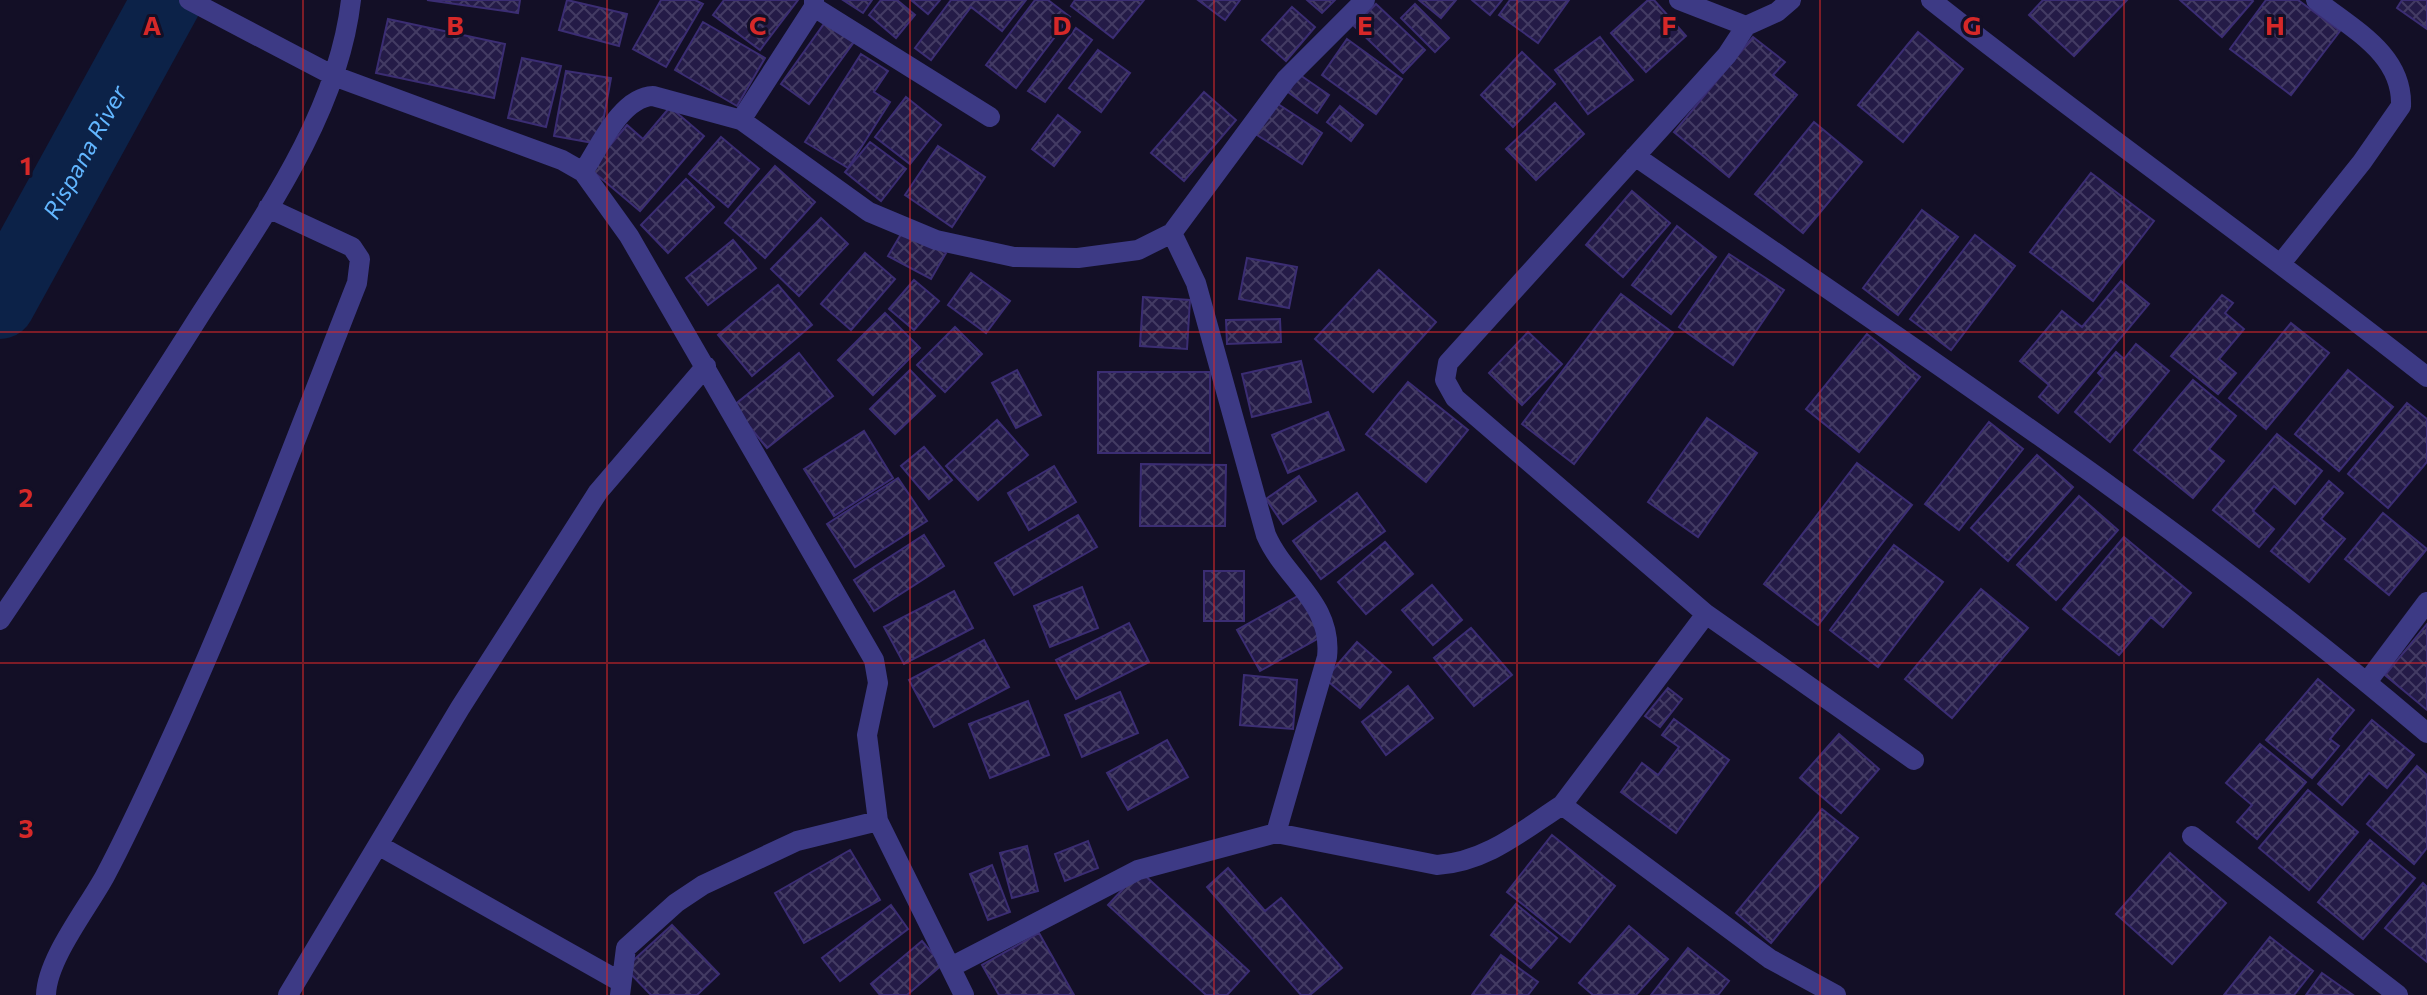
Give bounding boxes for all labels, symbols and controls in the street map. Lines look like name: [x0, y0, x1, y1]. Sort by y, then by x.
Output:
text: A: [143, 9, 162, 40]
text: B: [446, 9, 464, 40]
text: C: [749, 9, 767, 40]
text: D: [1052, 9, 1072, 40]
text: E: [1357, 9, 1373, 40]
text: F: [1661, 9, 1677, 40]
text: G: [1963, 9, 1981, 40]
text: H: [2265, 9, 2285, 40]
water label: Rispana River: [36, 79, 133, 223]
text: 1: [20, 149, 32, 180]
text: 2: [19, 481, 33, 512]
text: 3: [18, 812, 34, 843]

